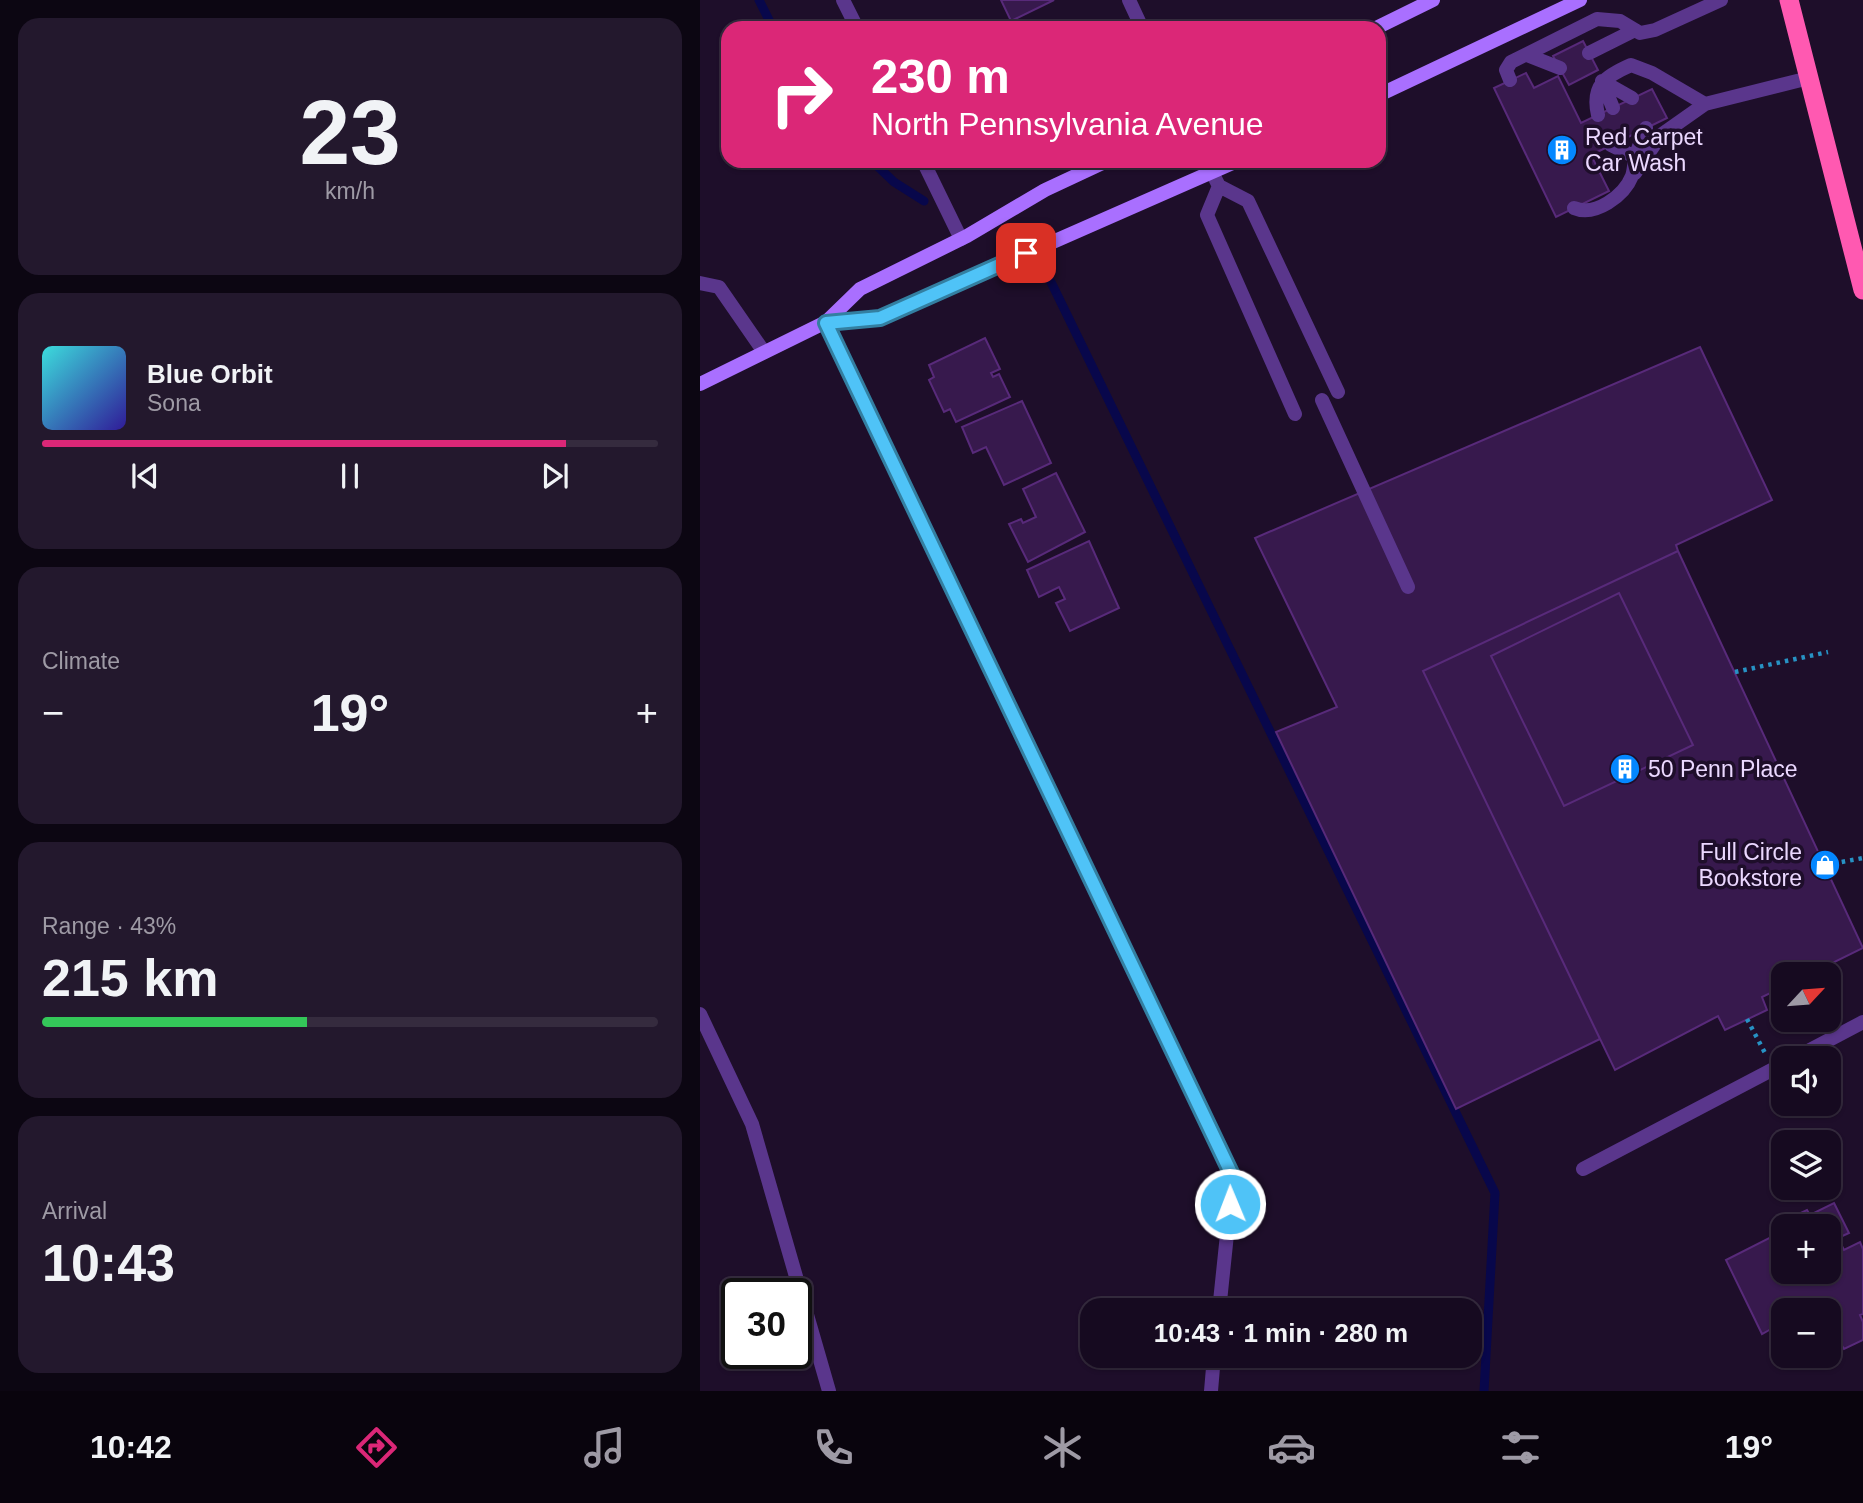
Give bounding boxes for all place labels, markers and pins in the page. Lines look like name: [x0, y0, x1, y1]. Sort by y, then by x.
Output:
place label: Red Carpet Car Wash: [1585, 124, 1703, 176]
building icon: Red Carpet Car Wash: [1545, 133, 1579, 167]
pin: [996, 223, 1056, 283]
building icon: 50 Penn Place: [1608, 752, 1642, 786]
place label: 50 Penn Place: [1648, 756, 1798, 782]
place label: Full Circle Bookstore: [1698, 839, 1802, 891]
shop icon: Full Circle Bookstore: [1808, 848, 1842, 882]

